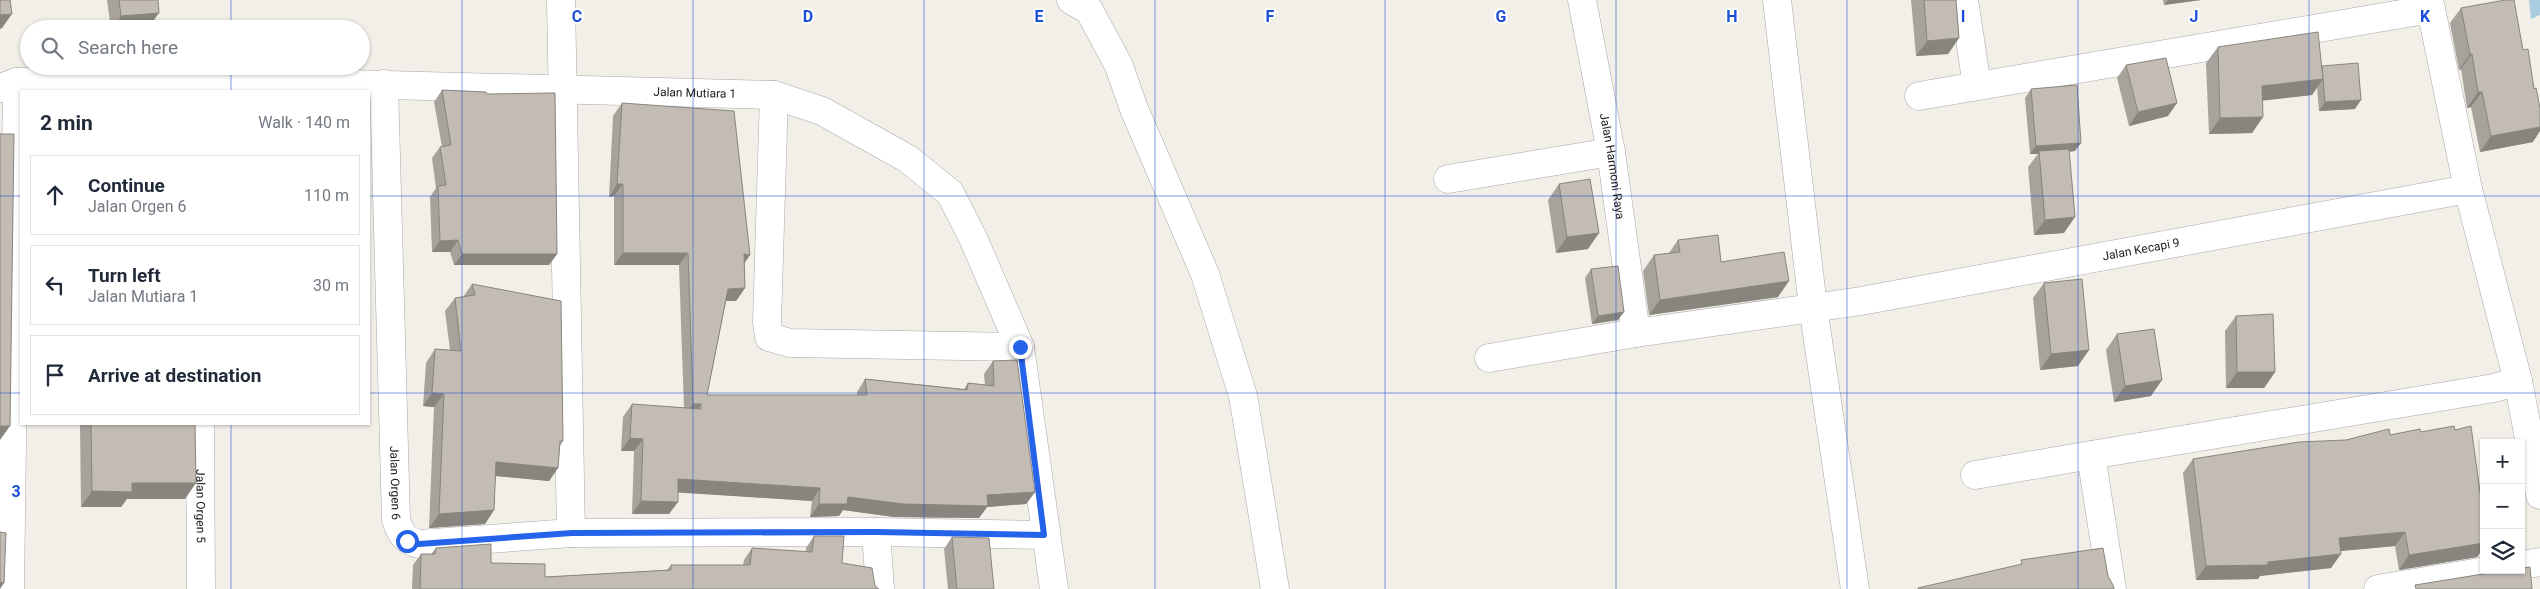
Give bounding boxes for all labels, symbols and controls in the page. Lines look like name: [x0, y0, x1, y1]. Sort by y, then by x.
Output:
text: C: [572, 7, 582, 26]
text: D: [803, 7, 813, 26]
text: E: [1035, 7, 1044, 26]
text: F: [1266, 7, 1275, 26]
text: G: [1496, 7, 1507, 26]
text: H: [1726, 7, 1738, 26]
text: I: [1961, 7, 1965, 26]
text: J: [2190, 7, 2198, 26]
text: K: [2420, 7, 2431, 26]
search box: [20, 20, 370, 75]
icon: search: [38, 34, 66, 62]
text: Search here: [78, 36, 178, 59]
street label: Jalan Mutiara 1: [653, 85, 736, 101]
text: 2 min: [40, 111, 93, 135]
street label: Jalan Harmoni Raya: [1597, 112, 1627, 220]
text: Walk · 140 m: [258, 113, 350, 132]
text: Continue: [88, 174, 165, 197]
icon: ahead: [41, 181, 69, 209]
text: 110 m: [304, 186, 349, 205]
text: Jalan Orgen 6: [88, 197, 186, 216]
street label: Jalan Kecapi 9: [2101, 235, 2181, 263]
text: Turn left: [88, 264, 161, 287]
icon: left: [41, 271, 69, 299]
text: 30 m: [313, 276, 349, 295]
text: Jalan Mutiara 1: [88, 287, 198, 306]
route end: [1009, 336, 1032, 359]
icon: arrive: [41, 361, 69, 389]
text: Arrive at destination: [88, 364, 261, 387]
map controls: [2480, 439, 2525, 574]
button: +: [2480, 439, 2525, 484]
street label: Jalan Orgen 6: [387, 446, 403, 520]
street label: Jalan Orgen 5: [193, 469, 208, 543]
text: 3: [11, 482, 21, 501]
button: −: [2480, 484, 2525, 529]
button: layers: [2480, 529, 2525, 574]
route start: [396, 530, 419, 553]

